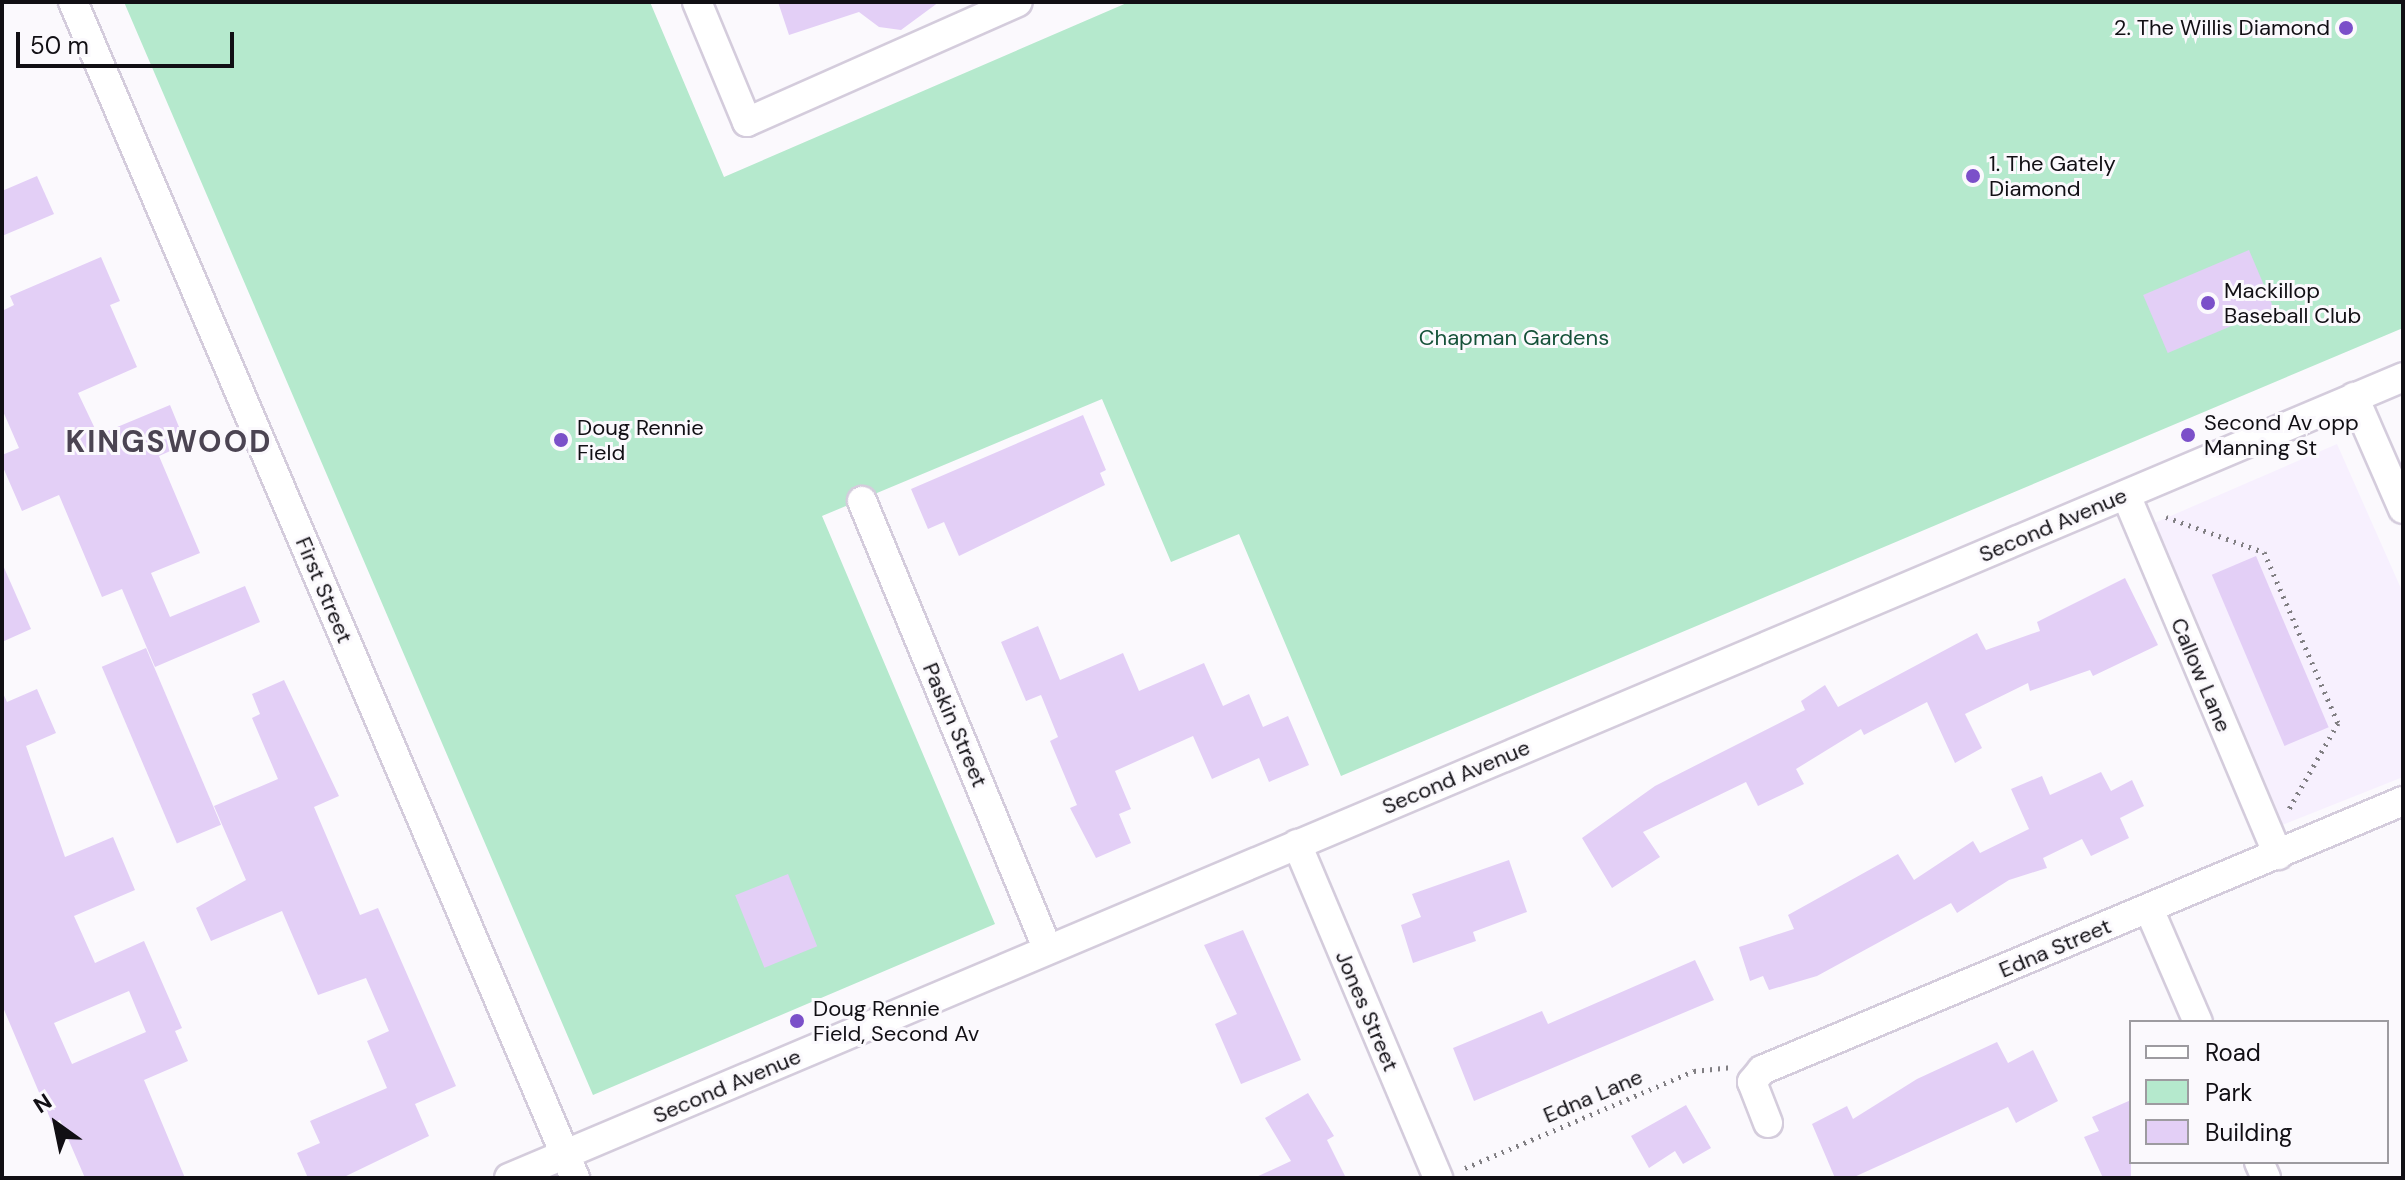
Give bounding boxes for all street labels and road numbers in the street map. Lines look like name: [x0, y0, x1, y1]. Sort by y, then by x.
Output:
street label: Second Avenue: [1975, 482, 2131, 568]
street label: First Street: [290, 533, 358, 647]
street label: Callow Lane: [2165, 614, 2237, 736]
street label: Paskin Street: [917, 659, 993, 791]
street label: Second Avenue: [1378, 734, 1534, 820]
street label: Edna Street: [1995, 913, 2115, 983]
street label: Jones Street: [1330, 947, 1404, 1075]
street label: Second Avenue: [649, 1043, 805, 1129]
street label: Edna Lane: [1539, 1063, 1647, 1129]

